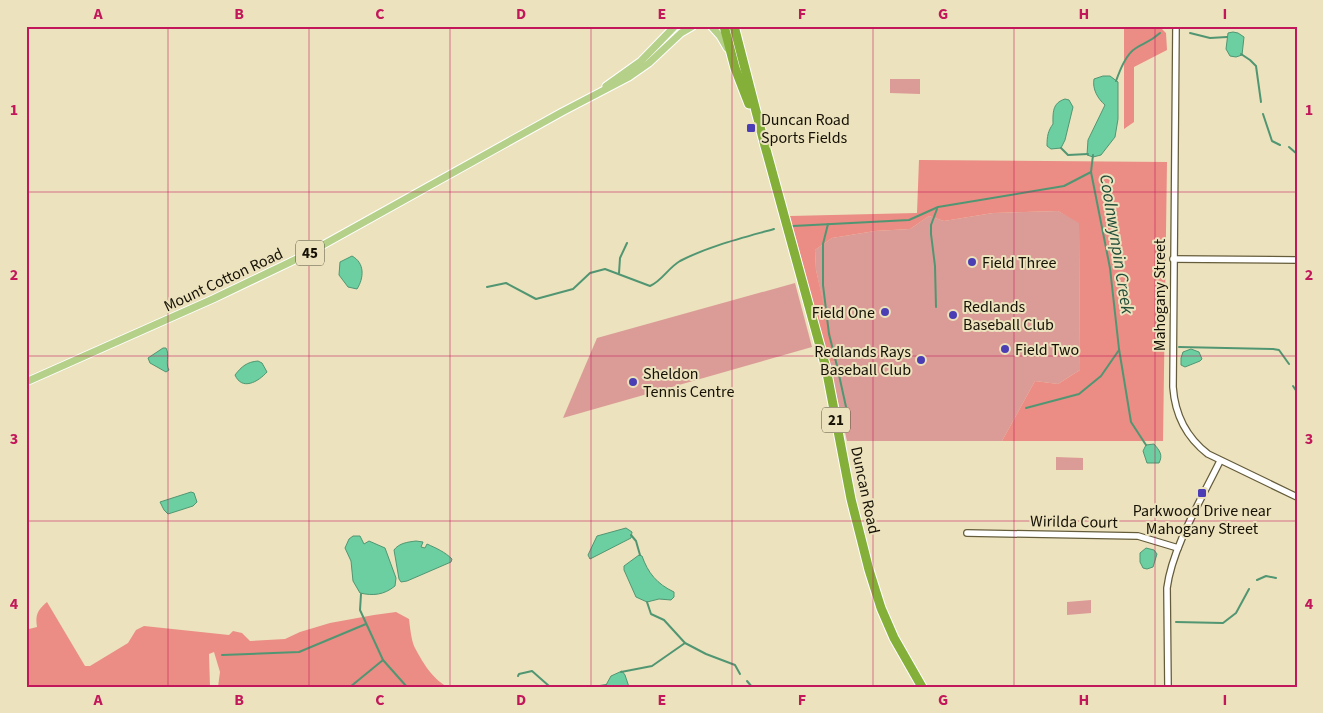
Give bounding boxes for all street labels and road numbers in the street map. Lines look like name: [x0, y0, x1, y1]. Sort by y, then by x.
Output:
street label: Mahogany Street: [1149, 238, 1171, 351]
road number: 45: [296, 240, 324, 266]
street label: Mount Cotton Road: [160, 243, 287, 317]
road number: 21: [822, 408, 850, 432]
street label: Duncan Road: [845, 444, 885, 536]
street label: Wirilda Court: [1030, 510, 1119, 534]

